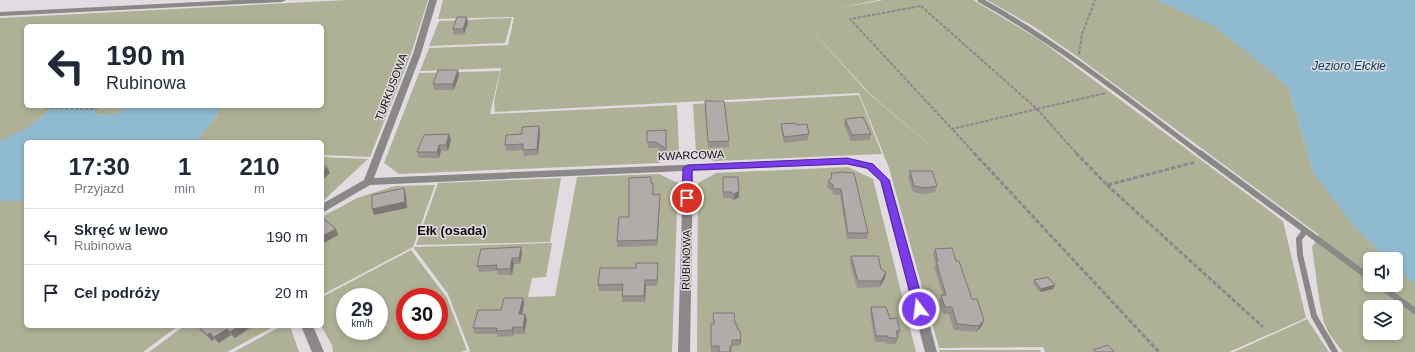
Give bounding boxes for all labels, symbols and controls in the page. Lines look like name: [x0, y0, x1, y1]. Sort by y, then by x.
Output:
icon: left: [40, 40, 92, 92]
text: 190 m: [106, 40, 185, 71]
street label: TURKUSOWA: [373, 51, 410, 122]
water label: Jezioro Ełckie: [1311, 59, 1386, 73]
text: Rubinowa: [106, 73, 186, 93]
street label: KWARCOWA: [658, 148, 725, 162]
text: 17:30: [68, 153, 130, 180]
text: 1: [178, 153, 191, 180]
text: 210: [240, 153, 280, 180]
text: Przyjazd: [74, 181, 124, 196]
text: min: [174, 181, 195, 196]
text: m: [254, 181, 265, 196]
pin: [670, 181, 704, 215]
icon: arrive: [676, 187, 698, 209]
text: Skręć w lewo: [74, 221, 168, 238]
district label: Ełk (osada): [417, 223, 487, 238]
icon: left: [40, 226, 62, 248]
text: 190 m: [266, 228, 308, 245]
street label: RUBINOWA: [679, 229, 693, 290]
text: Rubinowa: [74, 238, 132, 253]
map controls: [1363, 252, 1403, 340]
button: sound: [1363, 252, 1403, 292]
icon: arrive: [40, 282, 62, 304]
text: Cel podróży: [74, 284, 160, 301]
text: 20 m: [275, 284, 308, 301]
speed limit sign: 30: [396, 288, 448, 340]
position arrow: [898, 288, 940, 330]
text: 29: [351, 298, 373, 320]
button: layers: [1363, 300, 1403, 340]
text: km/h: [351, 318, 373, 329]

